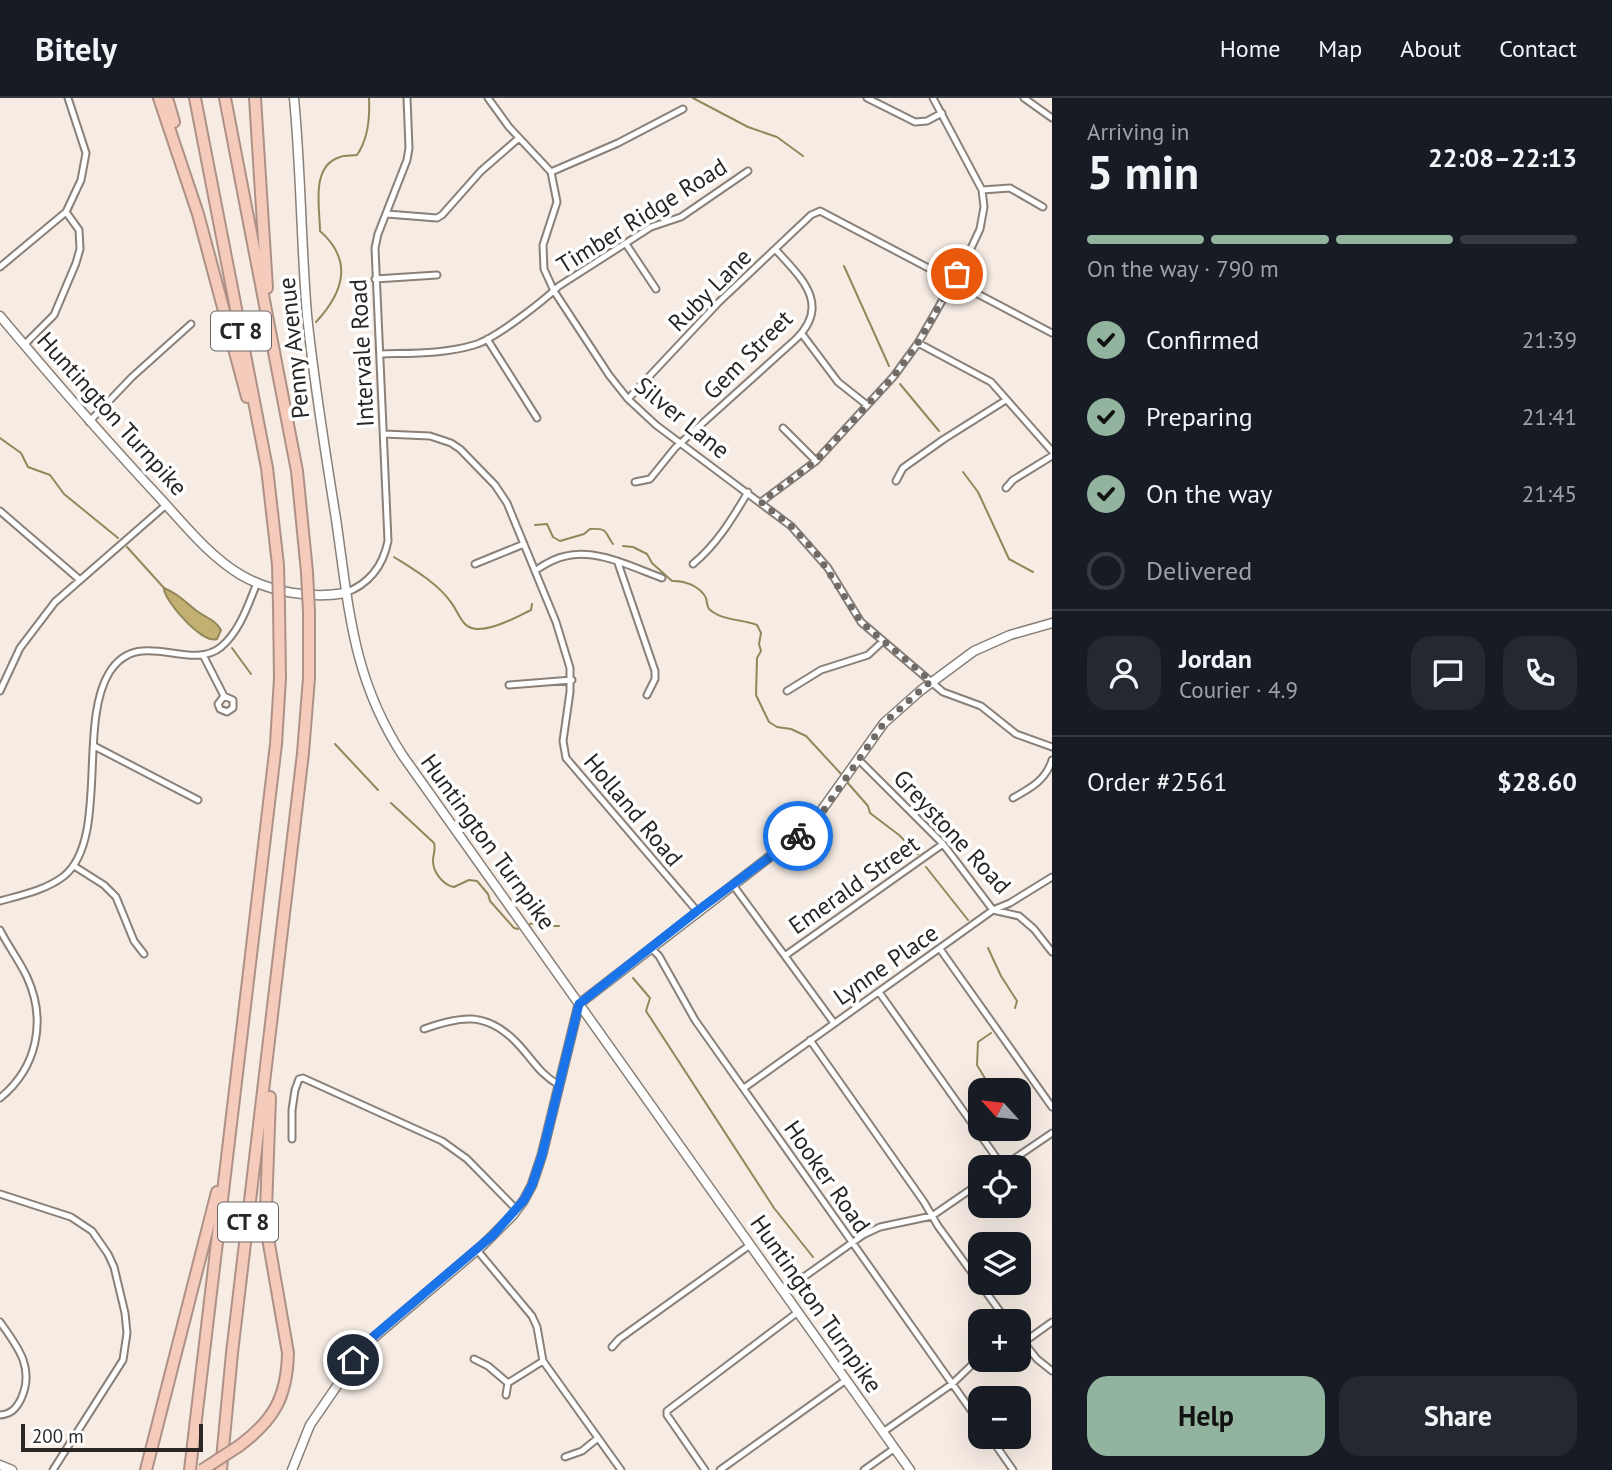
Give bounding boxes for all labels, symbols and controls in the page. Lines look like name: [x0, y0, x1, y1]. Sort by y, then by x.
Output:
text: Bitely: [35, 27, 117, 70]
text: Home: [1220, 33, 1280, 64]
text: Map: [1318, 33, 1362, 64]
text: About: [1400, 33, 1461, 64]
text: Contact: [1499, 33, 1577, 64]
text: Arriving in: [1087, 117, 1189, 146]
text: 22:08–22:13: [1428, 141, 1577, 174]
text: 5 min: [1087, 142, 1199, 202]
street label: Timber Ridge Road: [551, 151, 733, 280]
street label: Ruby Lane: [661, 241, 758, 338]
pin: [927, 244, 987, 304]
text: On the way · 790 m: [1087, 254, 1279, 283]
icon: bag: [938, 255, 976, 293]
street label: Penny Avenue: [271, 276, 316, 420]
street label: Intervale Road: [342, 278, 381, 428]
street label: Gem Street: [696, 303, 799, 406]
road number: CT 8: [211, 312, 271, 350]
icon: check: [1087, 321, 1125, 359]
text: Confirmed: [1146, 323, 1259, 356]
street label: Huntington Turnpike: [31, 325, 194, 502]
text: 21:39: [1522, 325, 1577, 354]
street label: Silver Lane: [628, 370, 736, 465]
icon: check: [1087, 398, 1125, 436]
text: Preparing: [1146, 400, 1253, 433]
text: 21:41: [1522, 402, 1577, 431]
icon: check: [1087, 475, 1125, 513]
text: On the way: [1146, 477, 1272, 510]
text: 21:45: [1522, 479, 1577, 508]
text: Delivered: [1146, 554, 1252, 587]
button: person: [1087, 636, 1161, 710]
button: chat: [1411, 636, 1485, 710]
button: phone: [1503, 636, 1577, 710]
text: Jordan: [1179, 642, 1252, 675]
text: Courier · 4.9: [1179, 675, 1298, 704]
street label: Holland Road: [577, 747, 690, 873]
street label: Huntington Turnpike: [414, 748, 563, 936]
street label: Greystone Road: [887, 763, 1018, 900]
text: Order #2561: [1087, 765, 1227, 798]
text: $28.60: [1497, 765, 1577, 798]
courier: [763, 801, 833, 871]
icon: bike: [779, 817, 817, 855]
street label: Emerald Street: [782, 828, 925, 941]
street label: Lynne Place: [827, 917, 944, 1012]
north arrow: [968, 1078, 1031, 1141]
map controls: [968, 1078, 1031, 1449]
street label: Hooker Road: [777, 1114, 878, 1239]
button: locate: [968, 1155, 1031, 1218]
road number: CT 8: [218, 1203, 278, 1242]
street label: Huntington Turnpike: [743, 1209, 889, 1399]
button: layers: [968, 1232, 1031, 1295]
button: +: [968, 1309, 1031, 1372]
pin: [323, 1330, 383, 1390]
icon: home: [334, 1341, 372, 1379]
button: Help: [1087, 1376, 1325, 1456]
button: Share: [1339, 1376, 1577, 1456]
button: −: [968, 1386, 1031, 1449]
scale bar: [21, 1421, 203, 1453]
text: 200 m: [32, 1424, 84, 1448]

